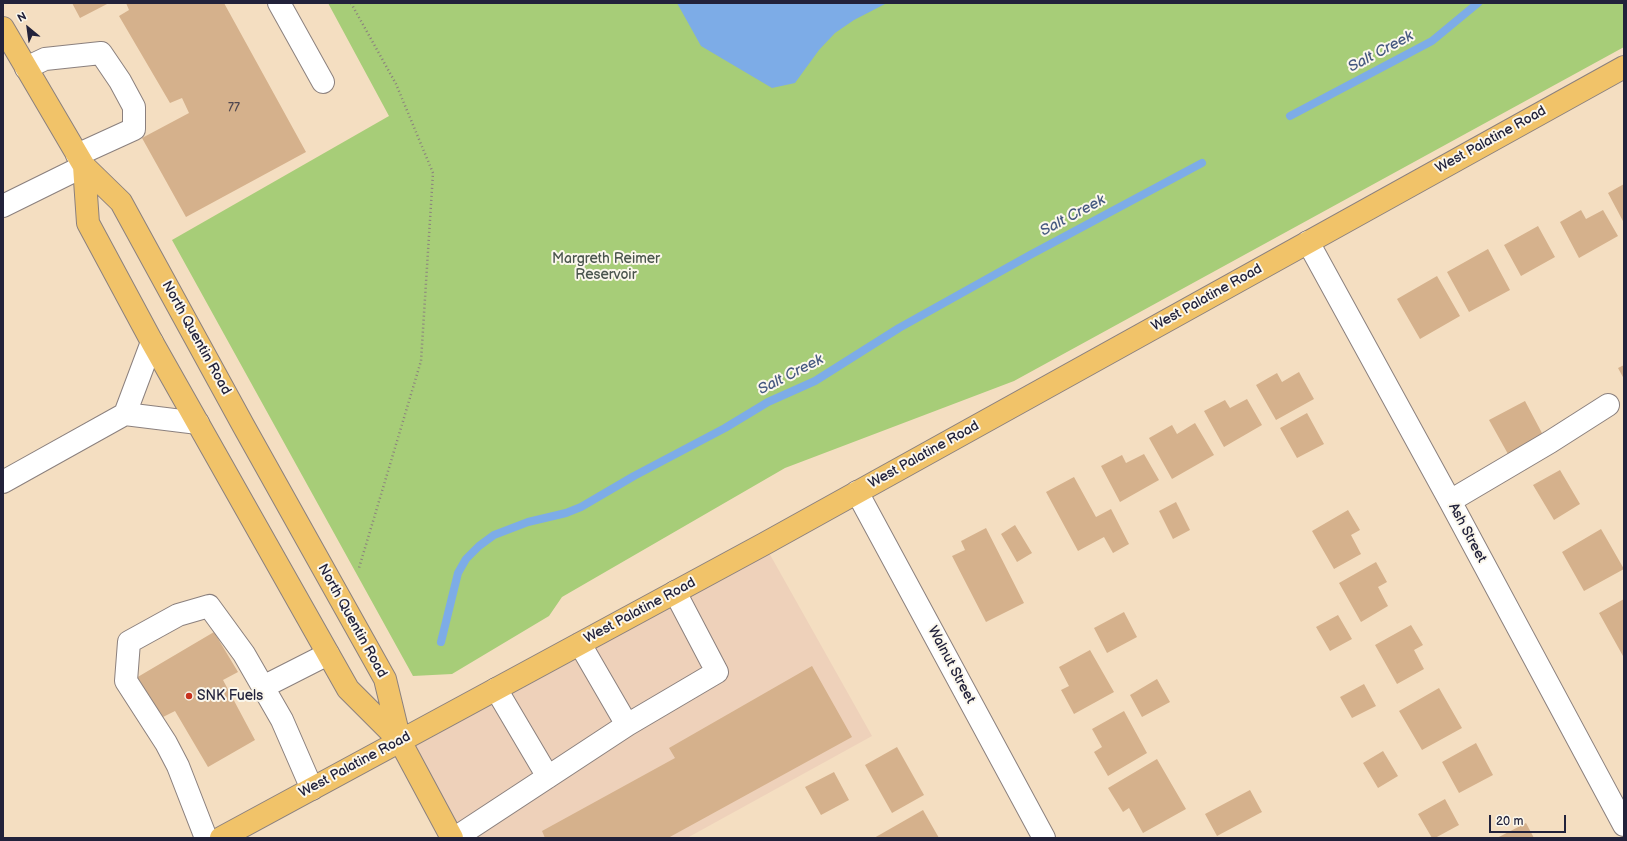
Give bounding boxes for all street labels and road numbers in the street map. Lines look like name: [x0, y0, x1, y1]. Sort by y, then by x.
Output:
street label: West Palatine Road: [1433, 103, 1549, 177]
street label: West Palatine Road: [1149, 261, 1265, 335]
street label: North Quentin Road: [158, 278, 234, 398]
street label: West Palatine Road: [866, 418, 982, 492]
street label: Ash Street: [1444, 500, 1490, 566]
street label: North Quentin Road: [314, 561, 390, 681]
street label: West Palatine Road: [581, 575, 699, 647]
street label: Walnut Street: [924, 623, 978, 707]
street label: West Palatine Road: [296, 729, 414, 801]

